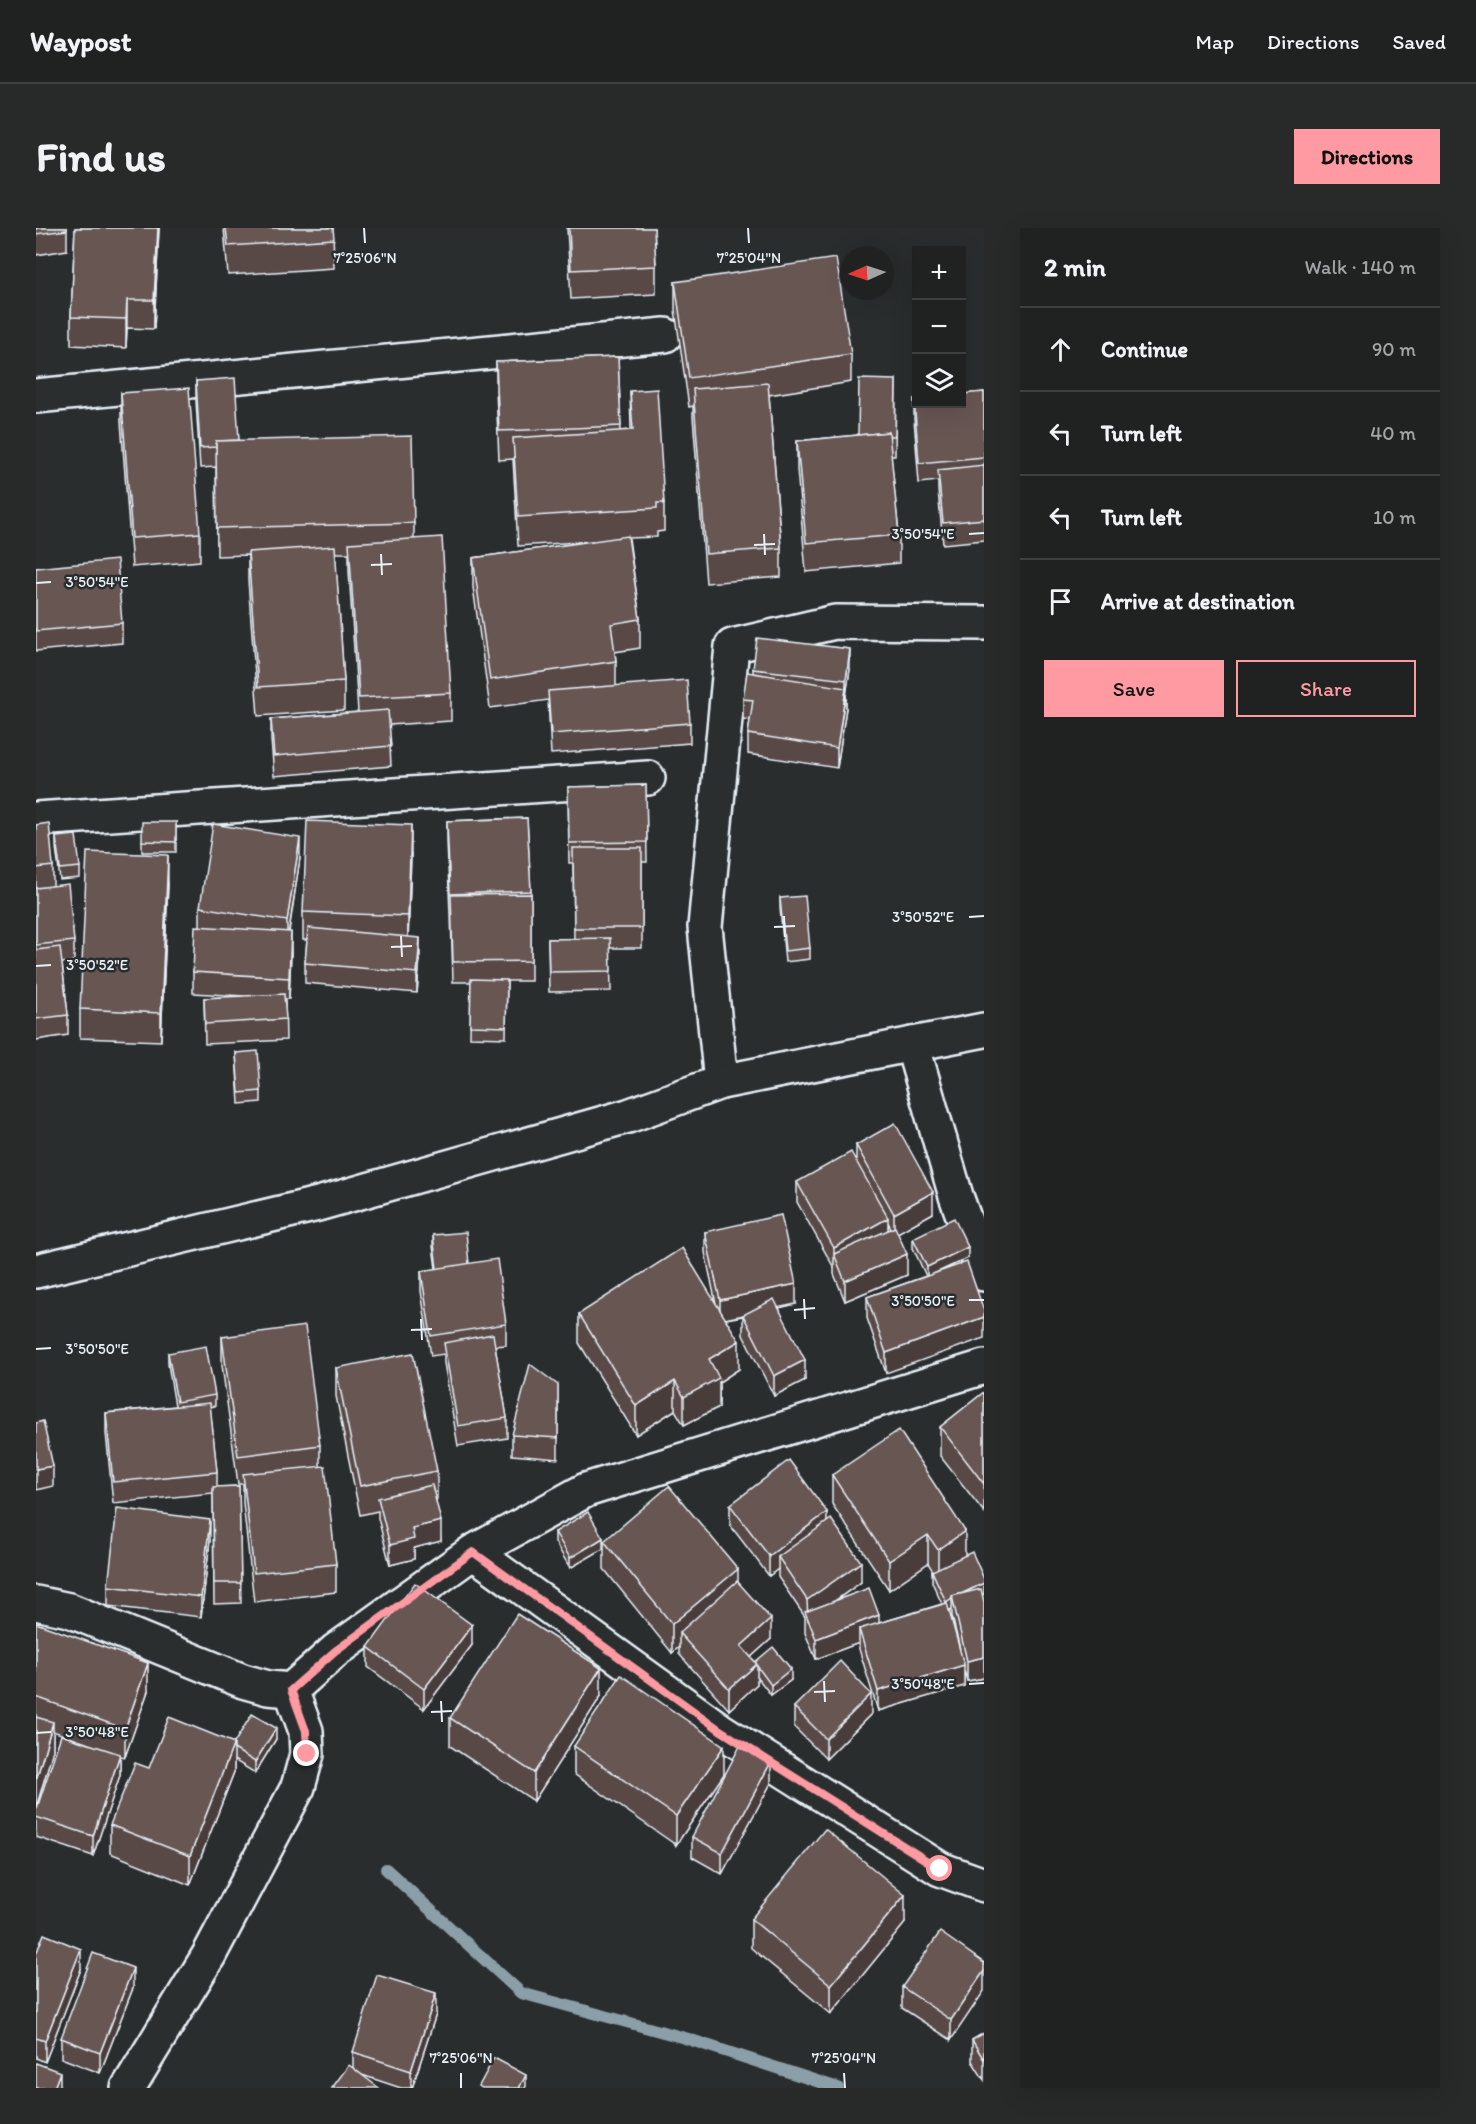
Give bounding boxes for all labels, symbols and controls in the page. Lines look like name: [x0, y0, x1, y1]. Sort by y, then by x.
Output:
text: Waypost: [30, 24, 132, 58]
text: Map: [1196, 29, 1234, 54]
text: Directions: [1267, 29, 1359, 54]
text: Saved: [1392, 29, 1446, 54]
button: Directions: [1294, 129, 1440, 184]
text: Find us: [36, 131, 166, 182]
north arrow: [840, 246, 894, 300]
map controls: [912, 246, 966, 408]
button: +: [912, 246, 966, 300]
text: 7°25'06"N: [333, 249, 397, 267]
text: 7°25'04"N: [717, 249, 781, 267]
text: 2 min: [1044, 251, 1106, 283]
text: Walk · 140 m: [1305, 255, 1416, 279]
button: −: [912, 300, 966, 354]
icon: ahead: [1044, 333, 1077, 366]
text: Continue: [1101, 336, 1188, 363]
text: 90 m: [1372, 337, 1416, 361]
button: layers: [912, 354, 966, 408]
icon: left: [1044, 417, 1077, 450]
text: Turn left: [1101, 420, 1182, 447]
text: 40 m: [1370, 421, 1416, 445]
icon: left: [1044, 501, 1077, 534]
text: Turn left: [1101, 504, 1182, 531]
text: 10 m: [1373, 505, 1416, 529]
text: 3°50'54"E: [891, 525, 955, 543]
text: 3°50'54"E: [65, 573, 129, 591]
icon: arrive: [1044, 585, 1077, 618]
text: Arrive at destination: [1101, 588, 1295, 615]
button: Save: [1044, 660, 1224, 717]
button: Share: [1236, 660, 1416, 717]
text: 3°50'52"E: [892, 908, 954, 926]
text: 3°50'52"E: [66, 956, 128, 974]
text: 3°50'50"E: [891, 1292, 955, 1310]
text: 3°50'50"E: [65, 1340, 129, 1358]
text: 3°50'48"E: [891, 1675, 955, 1693]
text: 3°50'48"E: [65, 1723, 129, 1741]
route end: [293, 1740, 319, 1766]
route start: [926, 1855, 952, 1881]
text: 7°25'06"N: [429, 2049, 493, 2067]
text: 7°25'04"N: [812, 2049, 876, 2067]

